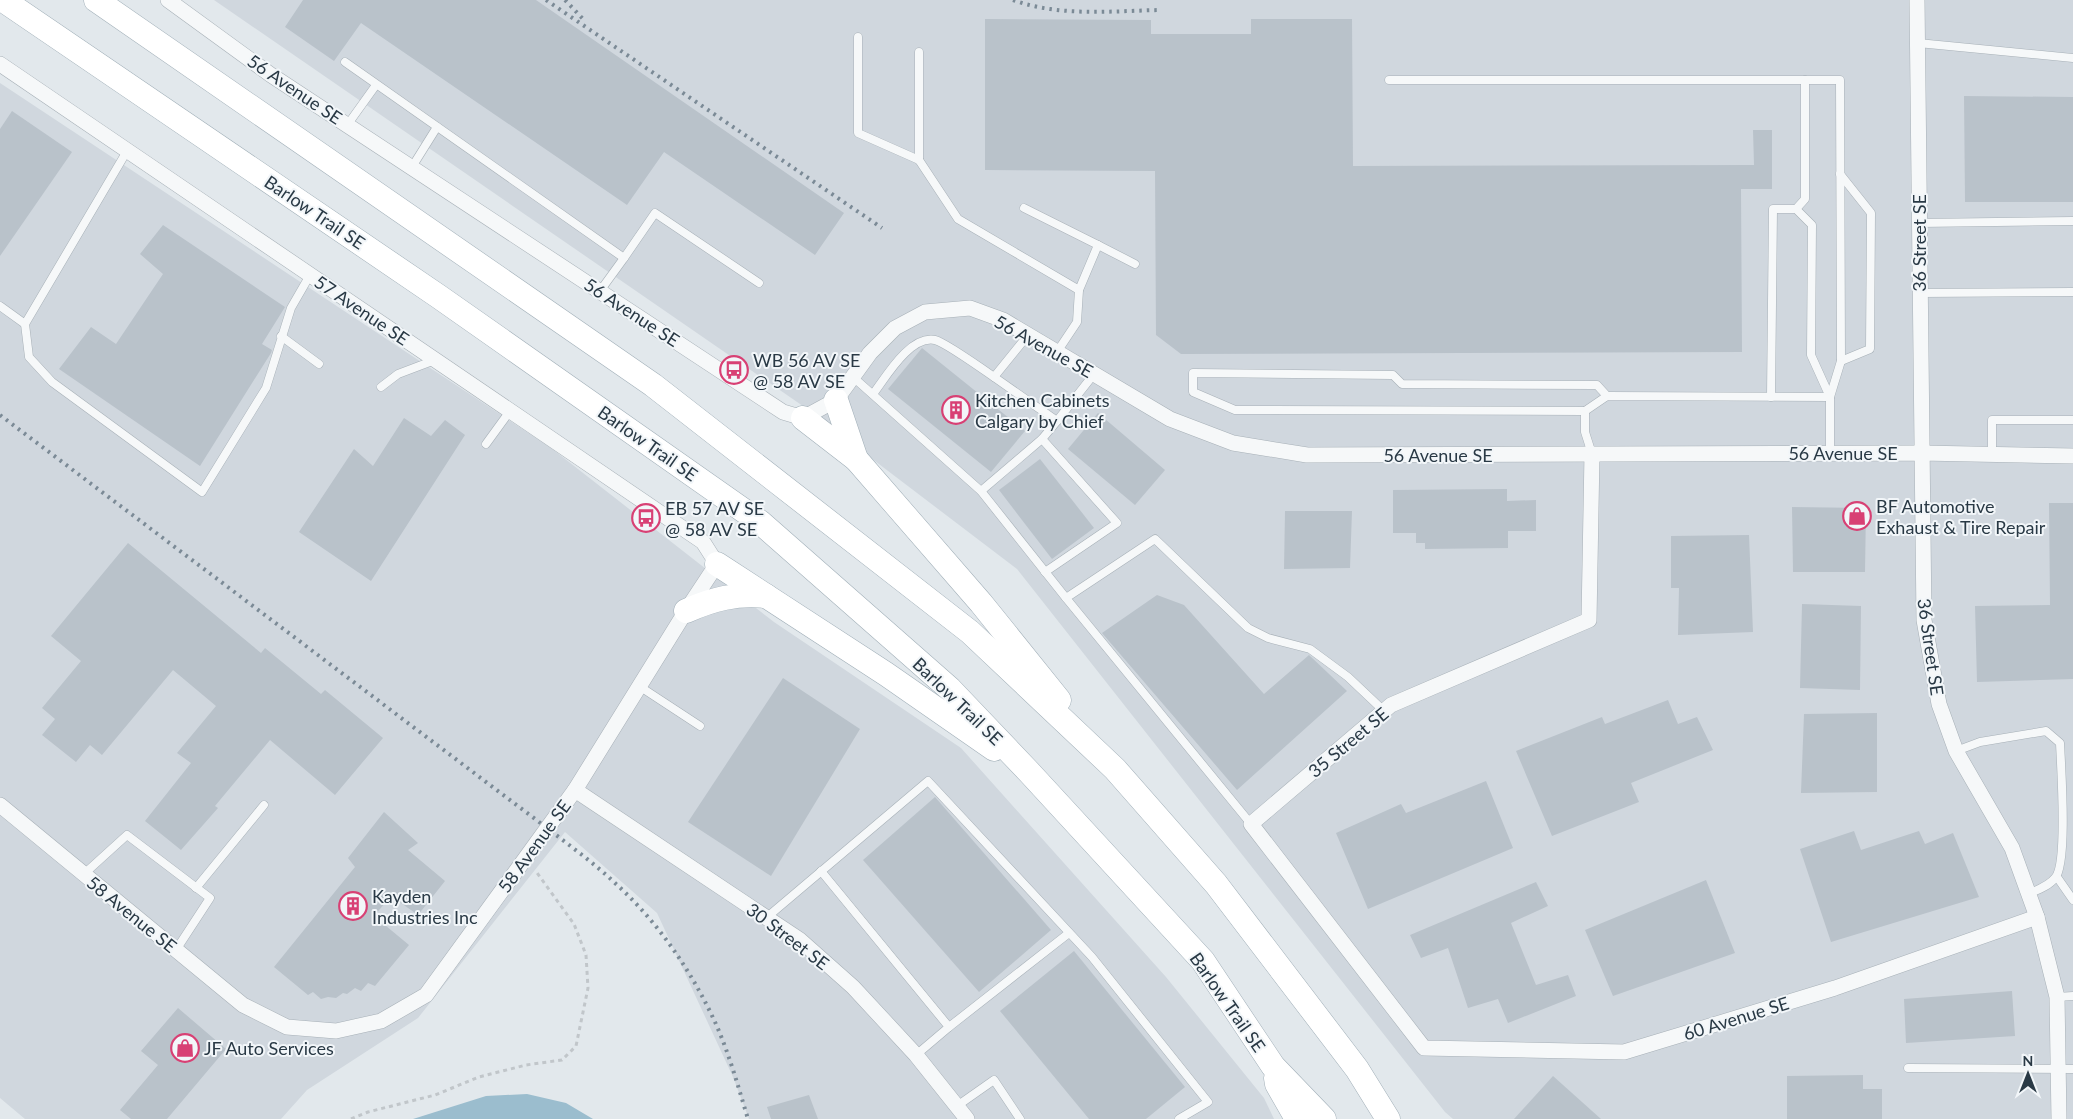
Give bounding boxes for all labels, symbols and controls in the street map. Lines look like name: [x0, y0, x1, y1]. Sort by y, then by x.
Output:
street label: 56 Avenue SE: [244, 49, 346, 129]
street label: Barlow Trail SE: [261, 170, 369, 254]
street label: 36 Street SE: [1908, 194, 1930, 292]
street label: 57 Avenue SE: [311, 270, 413, 350]
street label: 56 Avenue SE: [580, 273, 684, 351]
street label: 56 Avenue SE: [991, 310, 1097, 382]
place label: WB 56 AV SE @ 58 AV SE: [753, 349, 860, 392]
bus stop icon: WB 56 AV SE @ 58 AV SE: [719, 355, 749, 385]
place label: Kitchen Cabinets Calgary by Chief: [975, 389, 1110, 432]
building icon: Kitchen Cabinets Calgary by Chief: [941, 395, 971, 425]
street label: Barlow Trail SE: [594, 401, 702, 485]
street label: 56 Avenue SE: [1788, 442, 1898, 464]
street label: 56 Avenue SE: [1383, 444, 1493, 466]
place label: BF Automotive Exhaust & Tire Repair: [1876, 495, 2046, 538]
place label: EB 57 AV SE @ 58 AV SE: [665, 497, 764, 540]
shop icon: BF Automotive Exhaust & Tire Repair: [1842, 501, 1872, 531]
bus stop icon: EB 57 AV SE @ 58 AV SE: [631, 503, 661, 533]
street label: 36 Street SE: [1913, 597, 1949, 697]
street label: Barlow Trail SE: [908, 653, 1008, 749]
street label: 35 Street SE: [1304, 702, 1392, 782]
street label: 58 Avenue SE: [493, 795, 575, 897]
street label: 58 Avenue SE: [83, 871, 181, 957]
place label: Kayden Industries Inc: [372, 885, 478, 928]
building icon: Kayden Industries Inc: [338, 891, 368, 921]
street label: 30 Street SE: [742, 898, 834, 974]
street label: Barlow Trail SE: [1186, 948, 1270, 1056]
street label: 60 Avenue SE: [1681, 992, 1791, 1044]
shop icon: JF Auto Services: [170, 1033, 200, 1063]
place label: JF Auto Services: [204, 1037, 334, 1059]
north arrow: [2003, 1049, 2053, 1099]
text: N: [2023, 1052, 2033, 1069]

